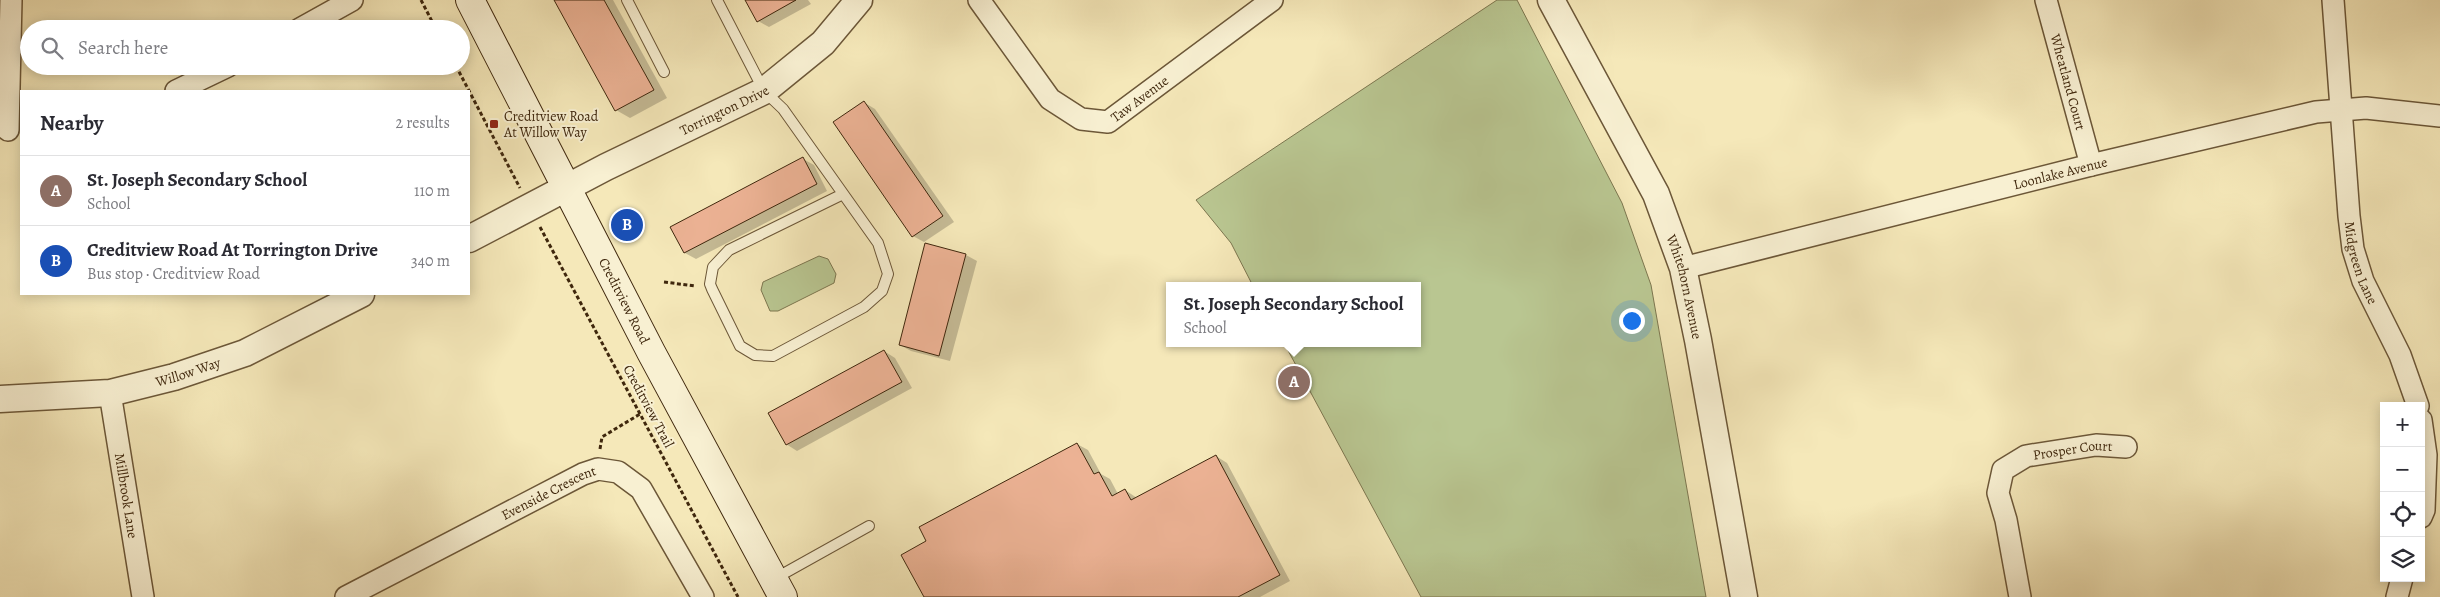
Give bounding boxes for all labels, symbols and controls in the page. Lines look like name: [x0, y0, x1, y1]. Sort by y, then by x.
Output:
search box: [20, 20, 470, 75]
street label: Wheatland Court: [2045, 31, 2090, 133]
icon: search: [38, 34, 66, 62]
text: Search here: [78, 35, 168, 61]
street label: Taw Avenue: [1107, 71, 1172, 127]
street label: Torrington Drive: [677, 81, 774, 140]
place label: Creditview Road At Willow Way: [503, 107, 599, 142]
text: Nearby: [40, 109, 103, 137]
text: 2 results: [395, 112, 450, 134]
marker: Creditview Road At Willow Way: [488, 118, 500, 130]
street label: Loonlake Avenue: [2011, 153, 2109, 194]
text: St. Joseph Secondary School: [87, 167, 307, 193]
text: A: [51, 180, 61, 202]
text: 110 m: [414, 180, 450, 202]
text: School: [87, 193, 130, 215]
pin: B: [611, 206, 643, 244]
street label: Midgreen Lane: [2340, 220, 2382, 308]
street label: Whitehorn Avenue: [1661, 231, 1707, 341]
text: Creditview Road At Torrington Drive: [87, 237, 378, 263]
text: B: [51, 250, 61, 272]
text: 340 m: [411, 250, 450, 272]
street label: Creditview Road: [594, 254, 654, 348]
text: Bus stop · Creditview Road: [87, 263, 260, 285]
popup: [1166, 282, 1421, 347]
text: St. Joseph Secondary School: [1183, 291, 1404, 317]
your location: [1619, 308, 1645, 334]
text: School: [1183, 317, 1227, 339]
street label: Willow Way: [153, 353, 224, 391]
street label: Creditview Trail: [619, 361, 679, 452]
pin: A: [1278, 363, 1310, 401]
map controls: [2380, 402, 2425, 582]
button: +: [2380, 402, 2425, 447]
street label: Prosper Court: [2031, 436, 2113, 465]
button: −: [2380, 447, 2425, 492]
street label: Millbrook Lane: [110, 452, 142, 540]
street label: Evenside Crescent: [498, 461, 599, 525]
button: locate: [2380, 492, 2425, 537]
button: layers: [2380, 537, 2425, 582]

